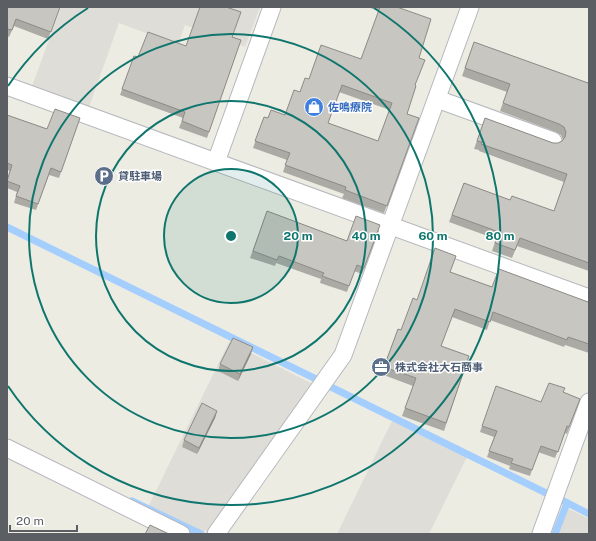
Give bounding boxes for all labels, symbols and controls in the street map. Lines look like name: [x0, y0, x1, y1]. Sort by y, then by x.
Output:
shop icon: 佐鳴療院: [303, 96, 325, 118]
place label: 佐鳴療院: [328, 101, 372, 113]
parking icon: 貸駐車場: [93, 165, 115, 187]
place label: 貸駐車場: [118, 170, 162, 182]
centre of rings: [224, 229, 238, 243]
text: 20 m: [284, 229, 313, 243]
text: 40 m: [351, 229, 381, 243]
text: 60 m: [418, 229, 448, 243]
text: 80 m: [485, 229, 515, 243]
office icon: 株式会社大石商事: [370, 356, 392, 378]
place label: 株式会社大石商事: [395, 361, 483, 373]
scale bar: [10, 507, 77, 533]
text: 20 m: [16, 514, 44, 528]

